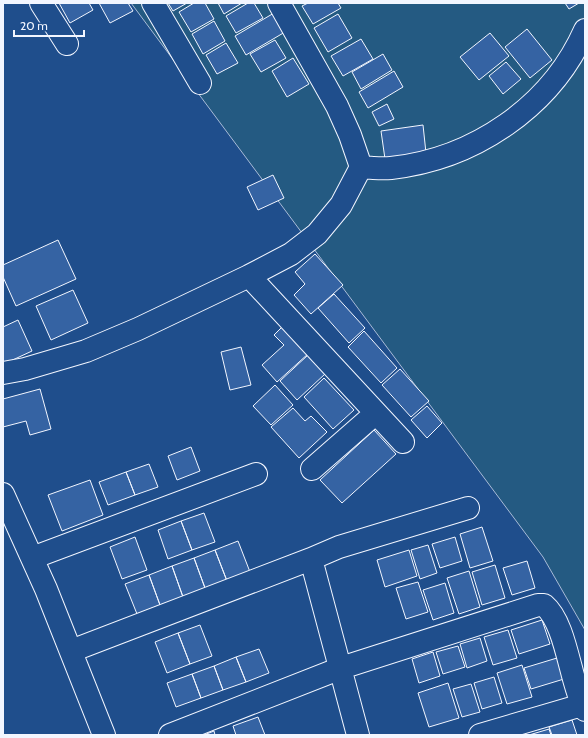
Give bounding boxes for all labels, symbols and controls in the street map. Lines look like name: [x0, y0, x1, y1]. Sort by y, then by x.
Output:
scale bar: [14, 12, 84, 38]
text: 20 m: [20, 18, 48, 33]

